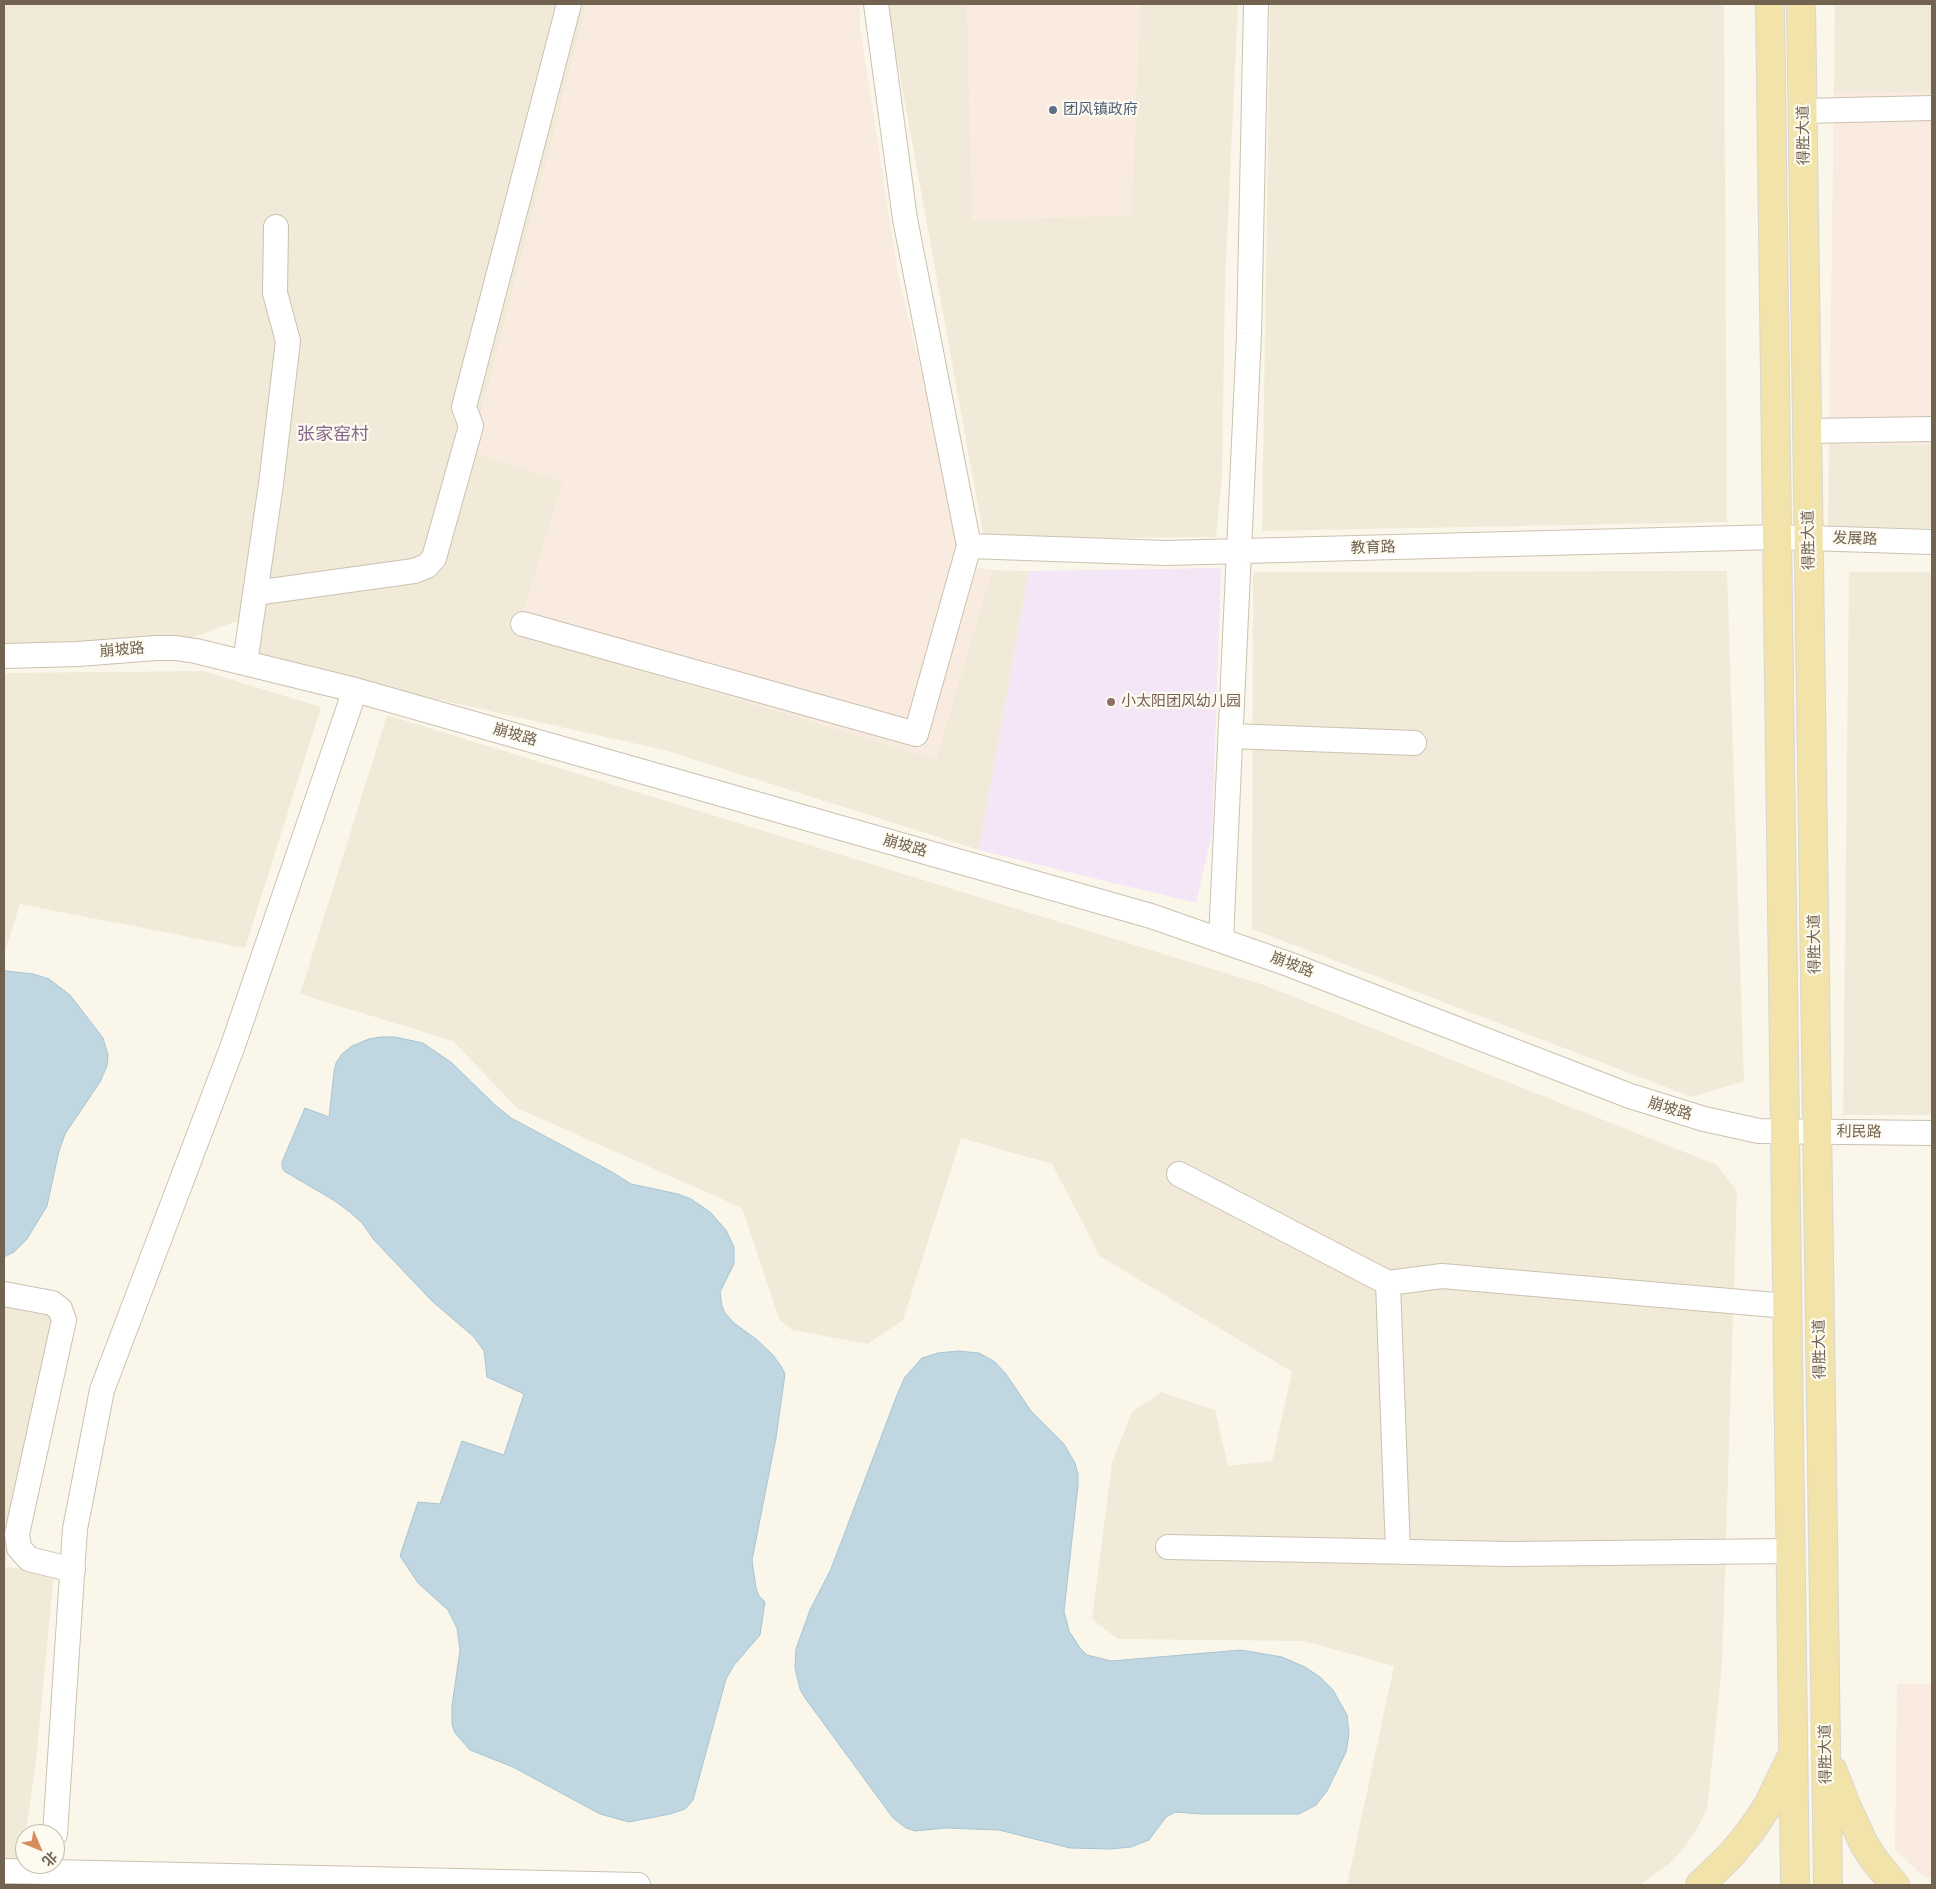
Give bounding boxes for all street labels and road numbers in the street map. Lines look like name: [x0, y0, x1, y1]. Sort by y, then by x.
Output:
street label: 得胜大道: [1794, 105, 1814, 165]
street label: 得胜大道: [1799, 510, 1819, 570]
street label: 发展路: [1832, 529, 1878, 549]
street label: 教育路: [1350, 538, 1396, 558]
street label: 崩坡路: [99, 639, 145, 661]
street label: 崩坡路: [491, 720, 539, 750]
street label: 崩坡路: [881, 831, 929, 861]
street label: 得胜大道: [1805, 914, 1825, 974]
street label: 崩坡路: [1268, 949, 1316, 981]
street label: 崩坡路: [1646, 1094, 1694, 1124]
street label: 利民路: [1836, 1123, 1882, 1141]
street label: 得胜大道: [1810, 1319, 1830, 1379]
street label: 得胜大道: [1816, 1724, 1836, 1784]

